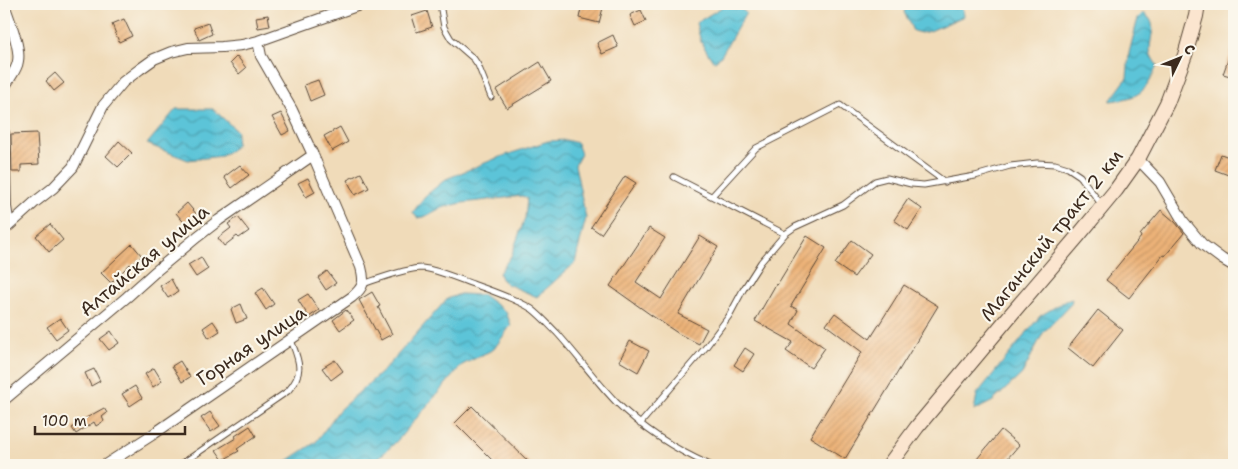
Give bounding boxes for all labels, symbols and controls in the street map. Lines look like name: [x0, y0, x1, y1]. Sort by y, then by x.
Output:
north arrow: [1156, 32, 1206, 82]
text: С: [1180, 40, 1199, 58]
street label: Маганский тракт 2 км: [974, 144, 1128, 326]
street label: Алтайская улица: [74, 199, 214, 322]
street label: Горная улица: [192, 299, 311, 391]
scale bar: [35, 404, 185, 436]
text: 100 m: [42, 411, 87, 431]

